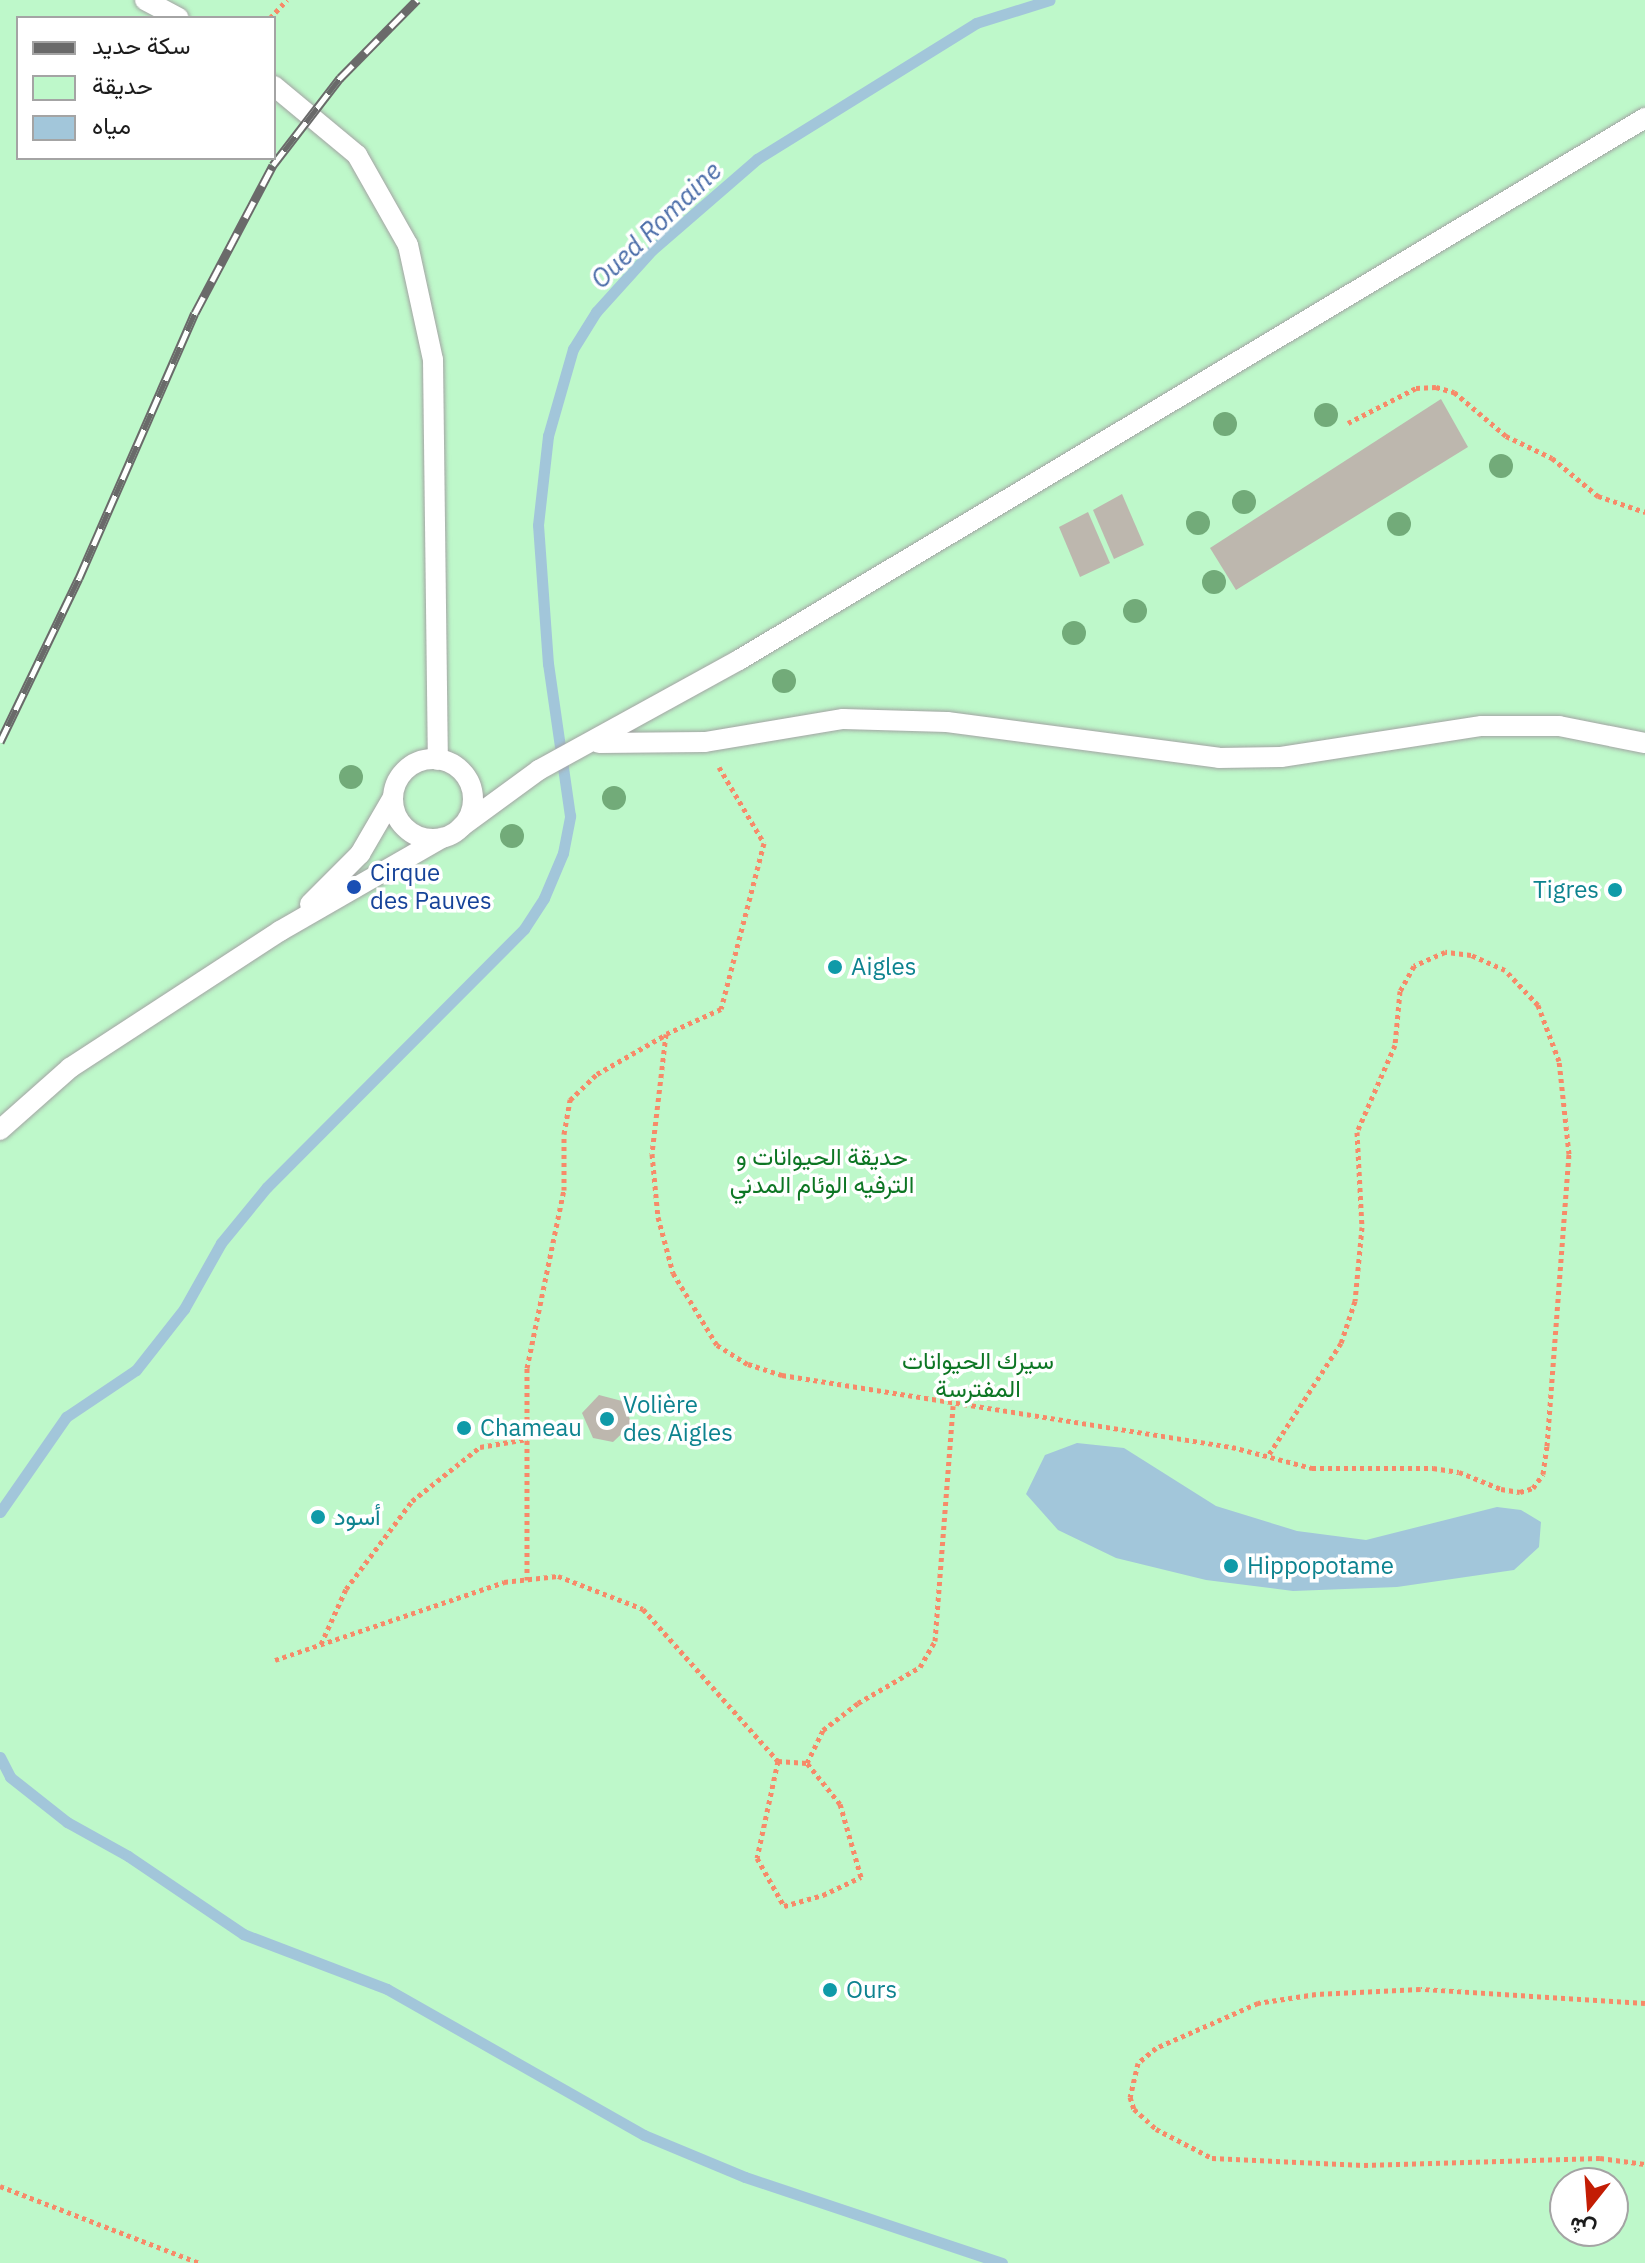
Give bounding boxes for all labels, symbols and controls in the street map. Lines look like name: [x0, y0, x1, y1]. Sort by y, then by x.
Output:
legend: [16, 16, 276, 160]
text: سكة حديد: [92, 29, 190, 61]
text: حديقة: [92, 69, 153, 101]
text: مياه: [92, 109, 131, 141]
water label: Oued Romaine: [585, 155, 727, 295]
place label: Cirque des Pauves: [370, 859, 492, 915]
place label: Tigres: [1533, 876, 1599, 904]
marker: Cirque des Pauves: [345, 878, 363, 896]
marker: Tigres: [1606, 881, 1624, 899]
place label: Aigles: [851, 953, 916, 981]
marker: Aigles: [826, 958, 844, 976]
park label: حديقة الحيوانات و الترفيه الوئام المدني: [730, 1143, 914, 1199]
park label: سيرك الحيوانات المفترسة: [902, 1347, 1054, 1403]
place label: Volière des Aigles: [623, 1391, 733, 1447]
marker: Volière des Aigles: [598, 1410, 616, 1428]
place label: Chameau: [480, 1414, 582, 1442]
marker: Chameau: [455, 1419, 473, 1437]
place label: أسود: [334, 1503, 381, 1531]
marker: أسود: [309, 1508, 327, 1526]
place label: Hippopotame: [1247, 1552, 1394, 1580]
marker: Hippopotame: [1222, 1557, 1240, 1575]
place label: Ours: [846, 1976, 897, 2004]
marker: Ours: [821, 1981, 839, 1999]
north arrow: [1549, 2167, 1629, 2247]
text: ش: [1566, 2211, 1599, 2246]

